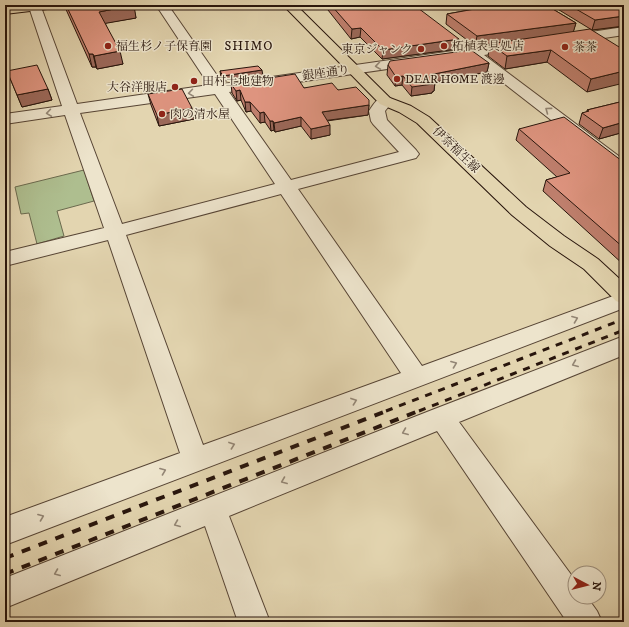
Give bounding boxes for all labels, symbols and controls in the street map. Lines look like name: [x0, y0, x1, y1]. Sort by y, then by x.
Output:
district label: SHIMO: [224, 38, 274, 54]
place label: 福生杉ノ子保育園: [116, 39, 212, 54]
place label: 柘植表具処店: [452, 39, 524, 54]
place label: 茶茶: [573, 40, 597, 55]
marker: 福生杉ノ子保育園: [103, 41, 113, 51]
marker: 柘植表具処店: [439, 41, 449, 51]
place label: 東京ジャンク: [341, 42, 413, 57]
marker: 茶茶: [560, 42, 570, 52]
marker: 東京ジャンク: [416, 44, 426, 54]
one-way arrow: [375, 61, 381, 70]
street label: 銀座通り: [301, 62, 351, 84]
place label: DEAR HOME 渡邊: [405, 72, 505, 87]
place label: 田村土地建物: [202, 74, 274, 89]
marker: DEAR HOME 渡邊: [392, 74, 402, 84]
marker: 田村土地建物: [189, 76, 199, 86]
place label: 大谷洋服店: [107, 80, 167, 95]
marker: 大谷洋服店: [170, 82, 180, 92]
one-way arrow: [188, 88, 195, 97]
place label: 肉の清水屋: [170, 107, 230, 122]
one-way arrow: [46, 108, 52, 117]
one-way arrow: [546, 108, 553, 115]
marker: 肉の清水屋: [157, 109, 167, 119]
street label: 伊奈福生線: [429, 124, 483, 176]
one-way arrow: [572, 315, 579, 323]
one-way arrow: [571, 360, 578, 368]
one-way arrow: [450, 361, 457, 369]
one-way arrow: [351, 397, 358, 406]
one-way arrow: [401, 427, 409, 435]
one-way arrow: [228, 441, 235, 450]
one-way arrow: [159, 467, 166, 475]
one-way arrow: [281, 476, 289, 484]
one-way arrow: [38, 513, 45, 521]
one-way arrow: [174, 520, 181, 528]
north arrow: [567, 565, 607, 605]
one-way arrow: [53, 568, 60, 576]
text: N: [588, 581, 603, 591]

